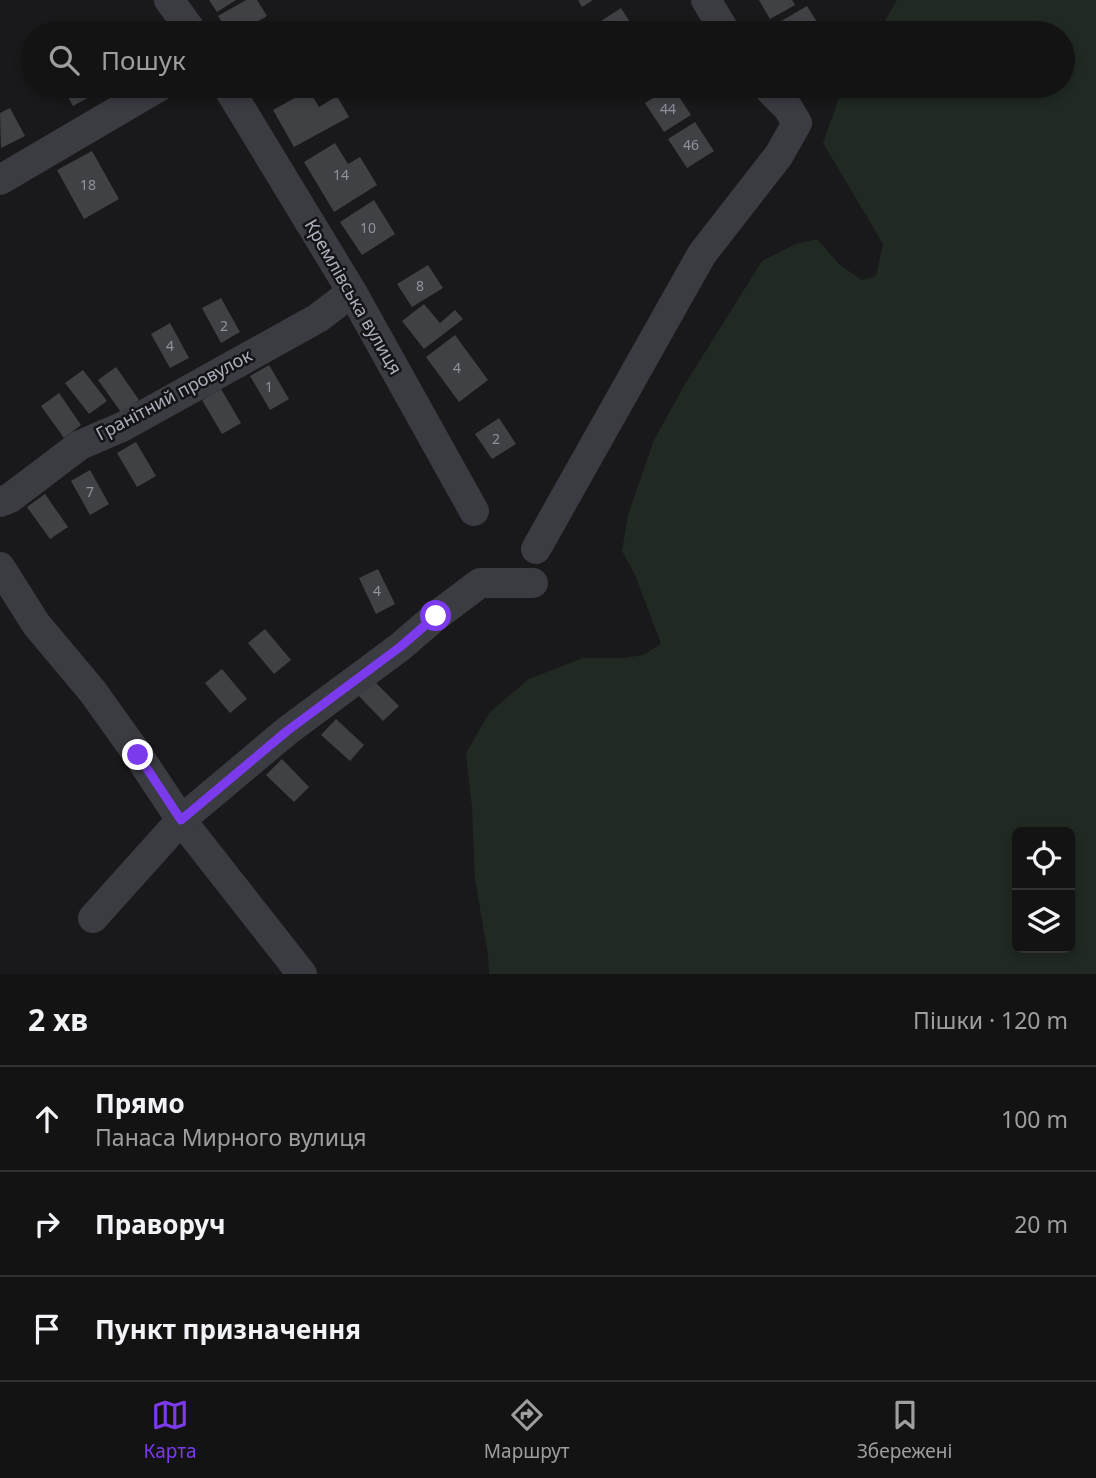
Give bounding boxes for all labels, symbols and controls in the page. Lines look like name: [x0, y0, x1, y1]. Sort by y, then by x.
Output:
search box: [21, 21, 1075, 98]
icon: search: [45, 41, 83, 79]
text: Пошук: [101, 42, 186, 78]
house number: 44: [660, 99, 676, 118]
house number: 46: [683, 135, 699, 154]
house number: 14: [333, 165, 349, 184]
house number: 18: [80, 175, 96, 194]
street label: Кремлівська вулиця: [300, 215, 408, 378]
house number: 10: [360, 218, 376, 237]
house number: 8: [416, 276, 424, 295]
house number: 2: [220, 316, 228, 335]
house number: 4: [166, 336, 174, 355]
street label: Гранітний провулок: [91, 343, 256, 445]
house number: 4: [453, 358, 461, 377]
house number: 1: [265, 377, 273, 396]
house number: 2: [492, 429, 500, 448]
house number: 7: [86, 482, 94, 501]
house number: 4: [373, 581, 381, 600]
route start: [420, 600, 451, 631]
route end: [122, 739, 153, 770]
map controls: [1012, 827, 1075, 953]
button: locate: [1012, 827, 1075, 890]
button: layers: [1012, 890, 1075, 953]
text: 2 хв: [28, 999, 88, 1040]
text: Пішки · 120 m: [913, 1004, 1068, 1036]
text: Прямо: [95, 1085, 185, 1121]
icon: ahead: [28, 1100, 66, 1138]
text: 100 m: [1001, 1103, 1068, 1135]
text: Панаса Мирного вулиця: [95, 1121, 367, 1153]
icon: right: [28, 1205, 66, 1243]
text: Праворуч: [95, 1206, 226, 1242]
text: 20 m: [1014, 1208, 1068, 1240]
icon: arrive: [28, 1310, 66, 1348]
text: Пункт призначення: [95, 1311, 361, 1347]
tab: Карта: [144, 1396, 197, 1464]
tab: Маршрут: [484, 1396, 570, 1464]
tab: Збережені: [857, 1396, 952, 1464]

